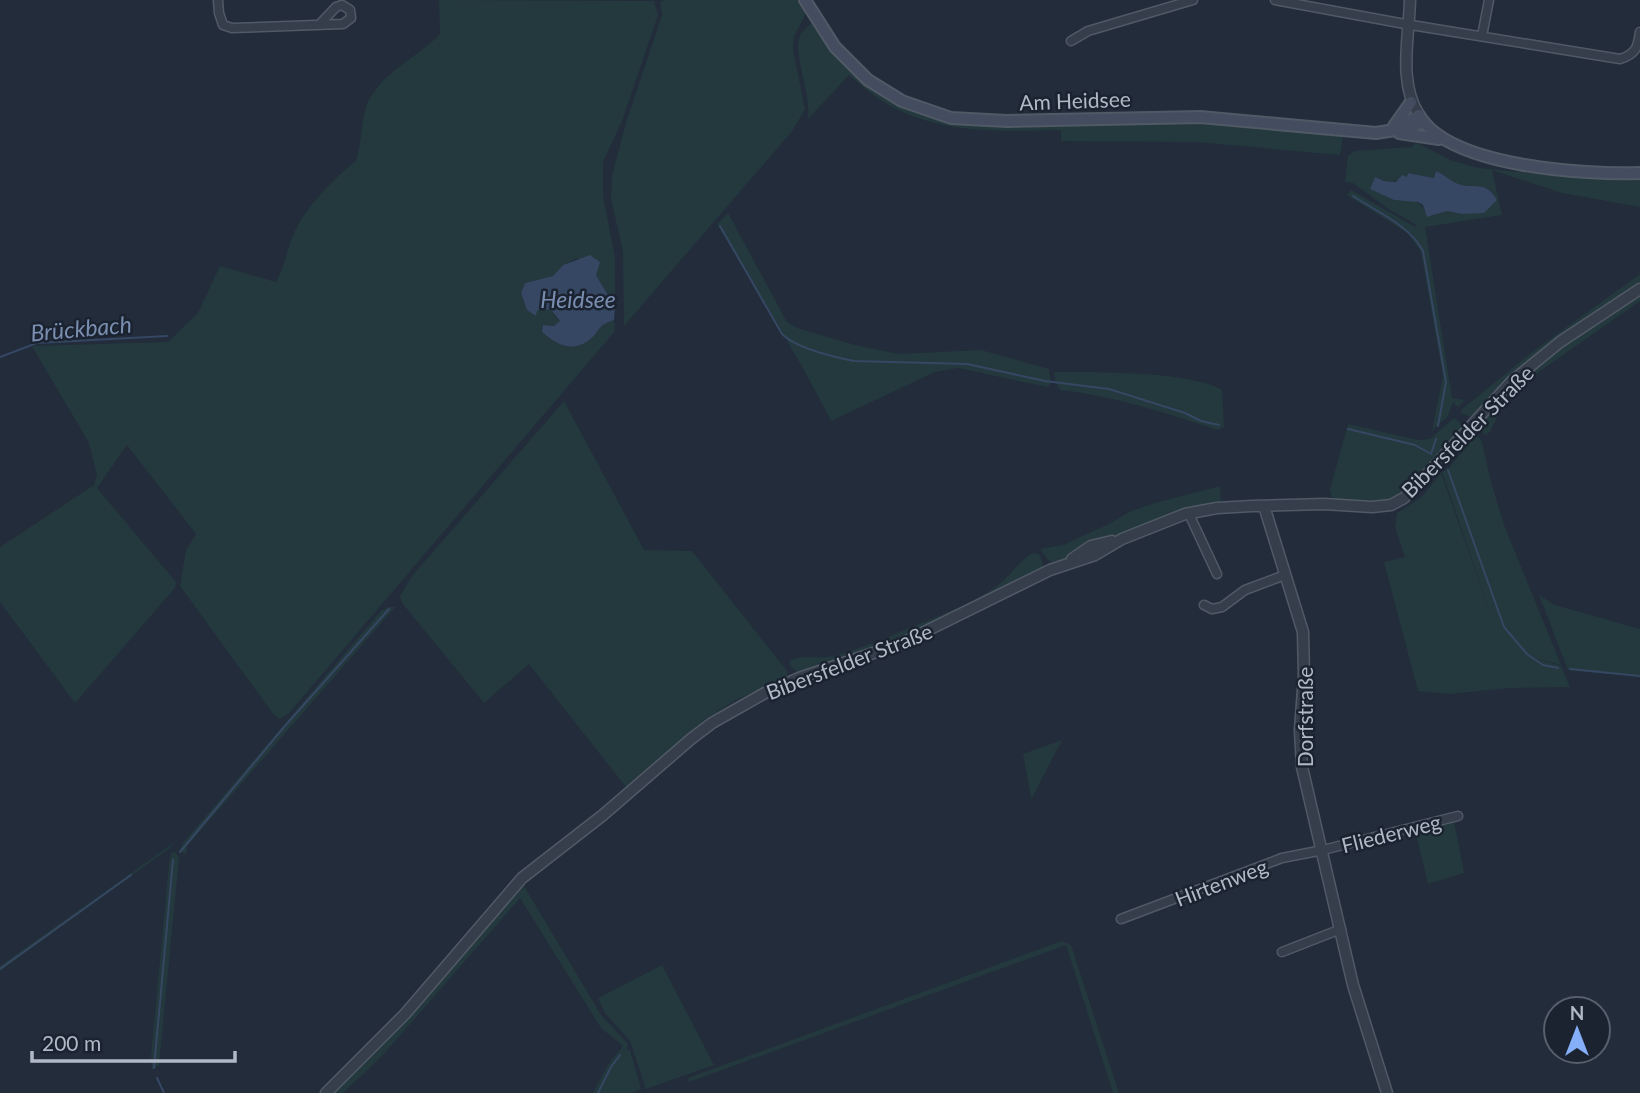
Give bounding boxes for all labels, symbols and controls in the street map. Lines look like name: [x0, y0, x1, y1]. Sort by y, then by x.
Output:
street label: Am Heidsee: [1019, 86, 1131, 114]
water label: Heidsee: [540, 285, 616, 313]
water label: Brückbach: [29, 310, 133, 346]
street label: Bibersfelder Straße: [1396, 360, 1538, 502]
street label: Bibersfelder Straße: [762, 618, 936, 704]
street label: Dorfstraße: [1292, 667, 1317, 767]
street label: Fliederweg: [1339, 809, 1443, 857]
street label: Hirtenweg: [1171, 853, 1271, 911]
north arrow: [1542, 995, 1612, 1065]
text: N: [1570, 1001, 1584, 1024]
scale bar: [32, 1020, 234, 1064]
text: 200 m: [42, 1030, 101, 1055]

